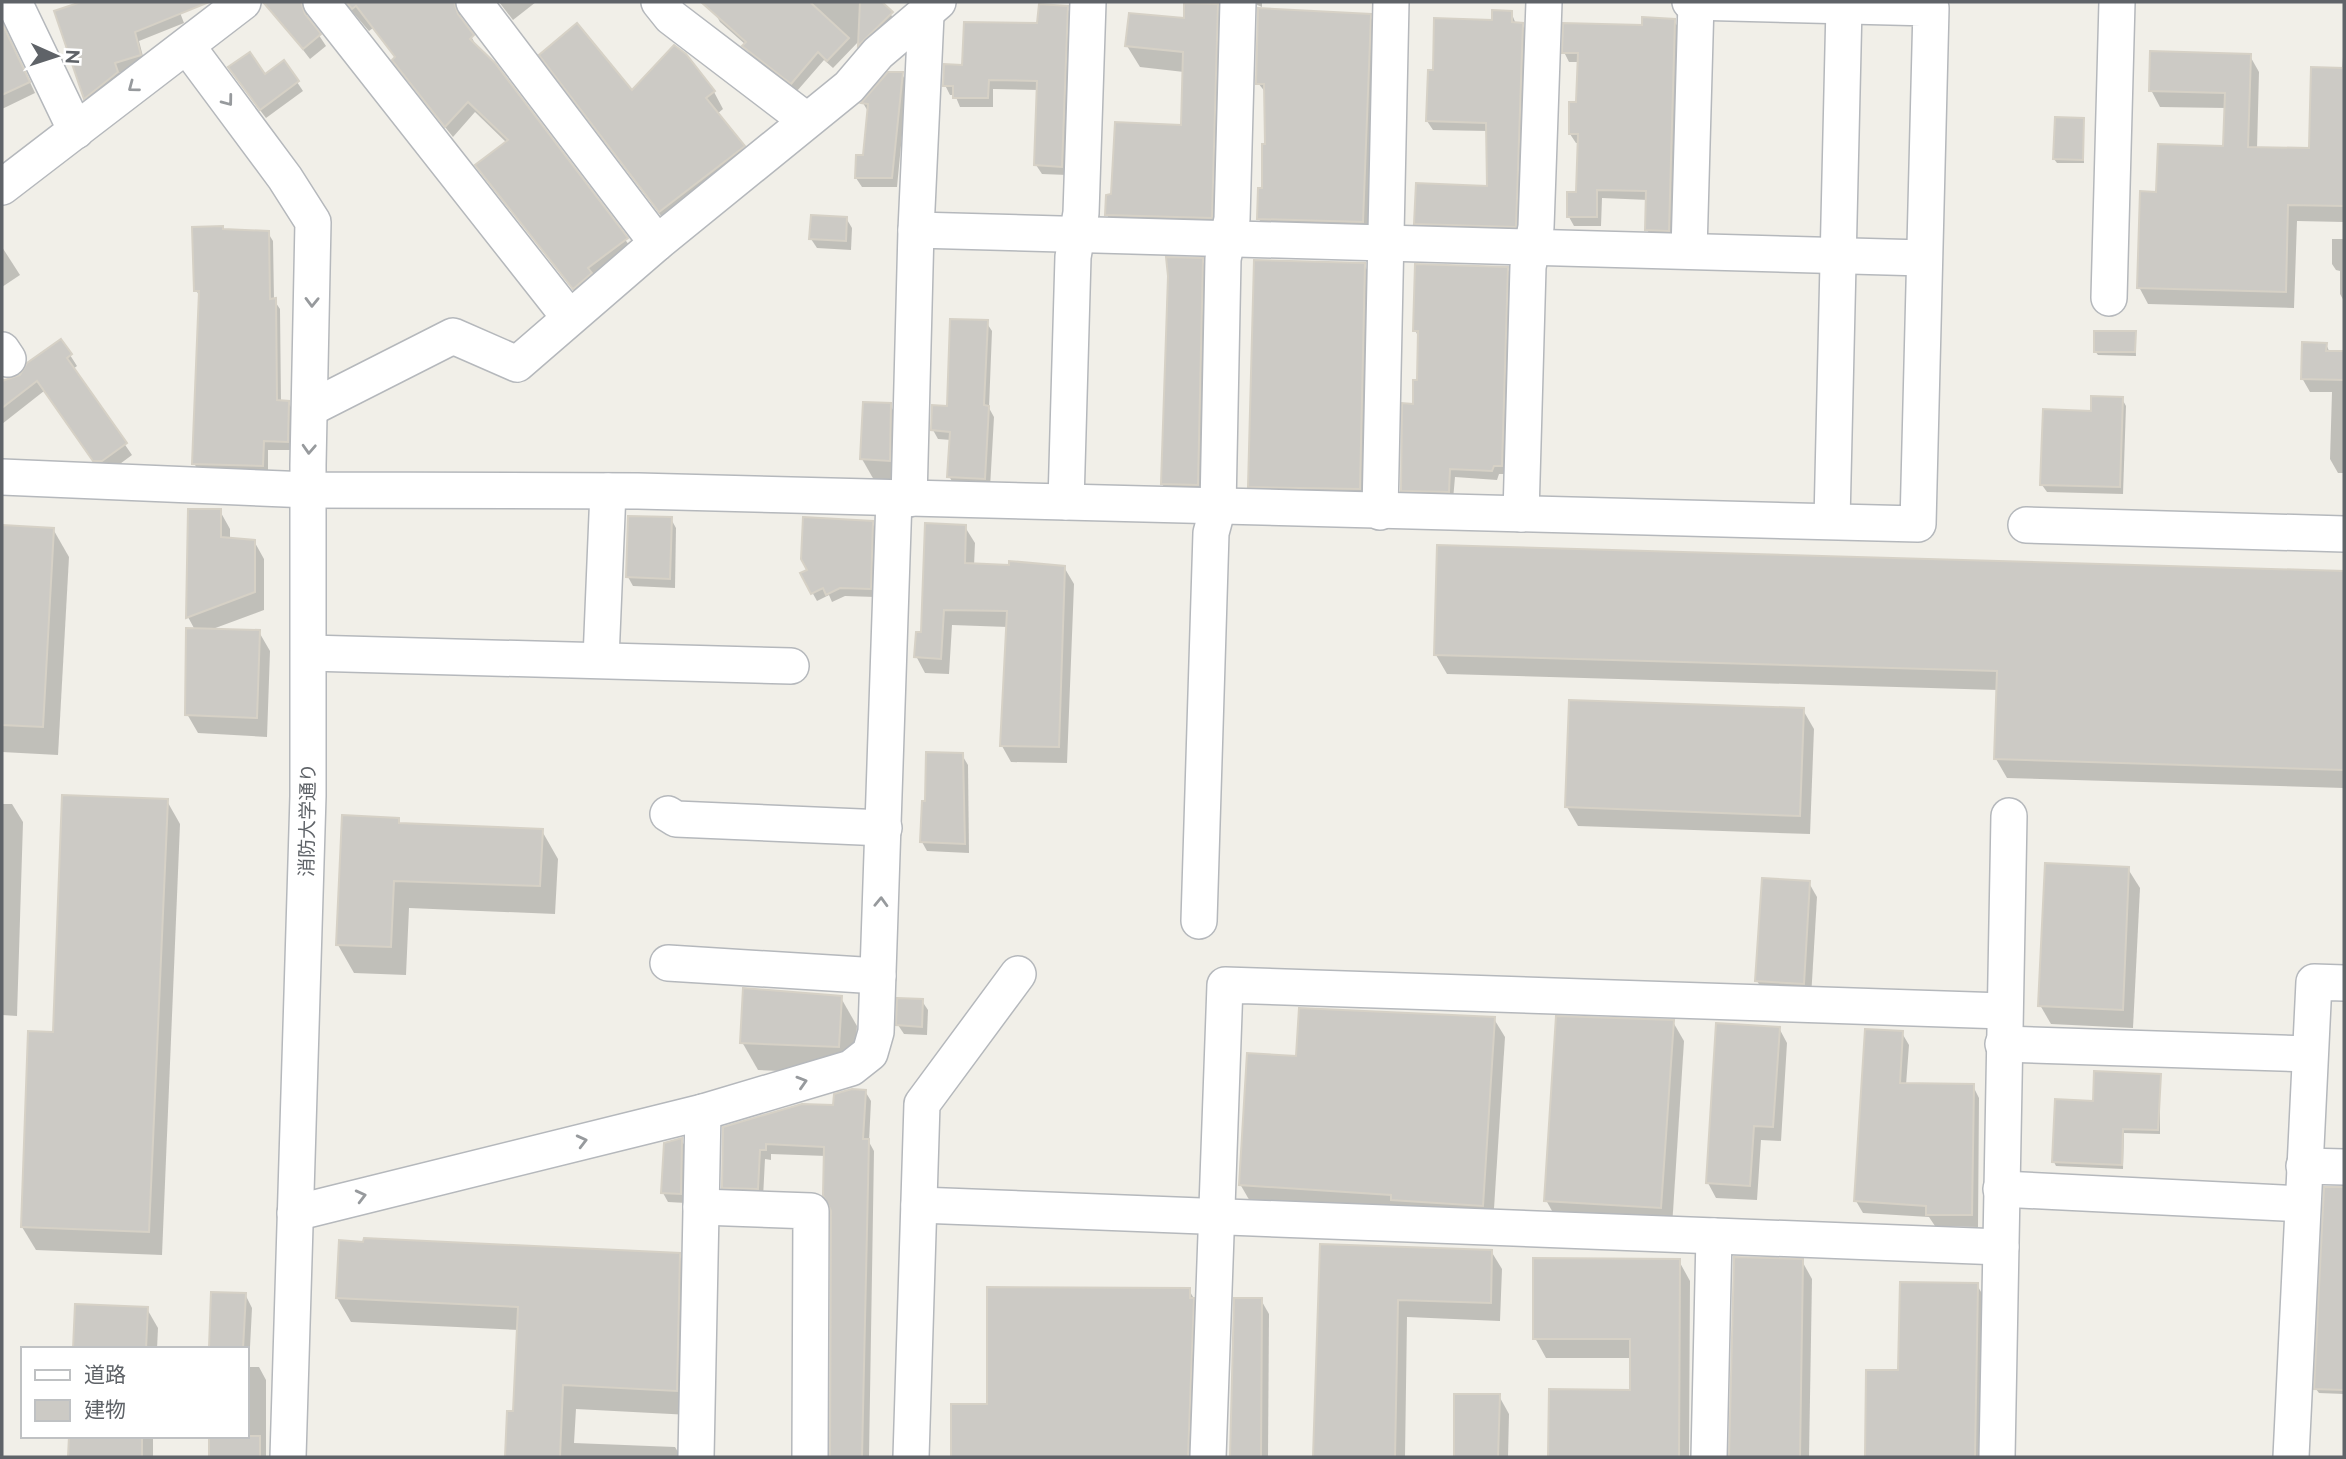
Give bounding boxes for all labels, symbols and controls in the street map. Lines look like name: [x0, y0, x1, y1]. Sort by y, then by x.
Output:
north arrow: [21, 21, 91, 91]
text: N: [62, 49, 84, 65]
one-way arrow: [128, 79, 141, 92]
one-way arrow: [220, 93, 232, 106]
one-way arrow: [304, 297, 320, 307]
one-way arrow: [301, 444, 316, 455]
street label: 消防大学通り: [295, 763, 319, 877]
one-way arrow: [873, 896, 888, 907]
one-way arrow: [795, 1076, 807, 1091]
one-way arrow: [576, 1135, 588, 1149]
one-way arrow: [355, 1190, 367, 1204]
legend: [21, 1347, 248, 1438]
text: 道路: [84, 1362, 126, 1387]
text: 建物: [84, 1397, 126, 1422]

